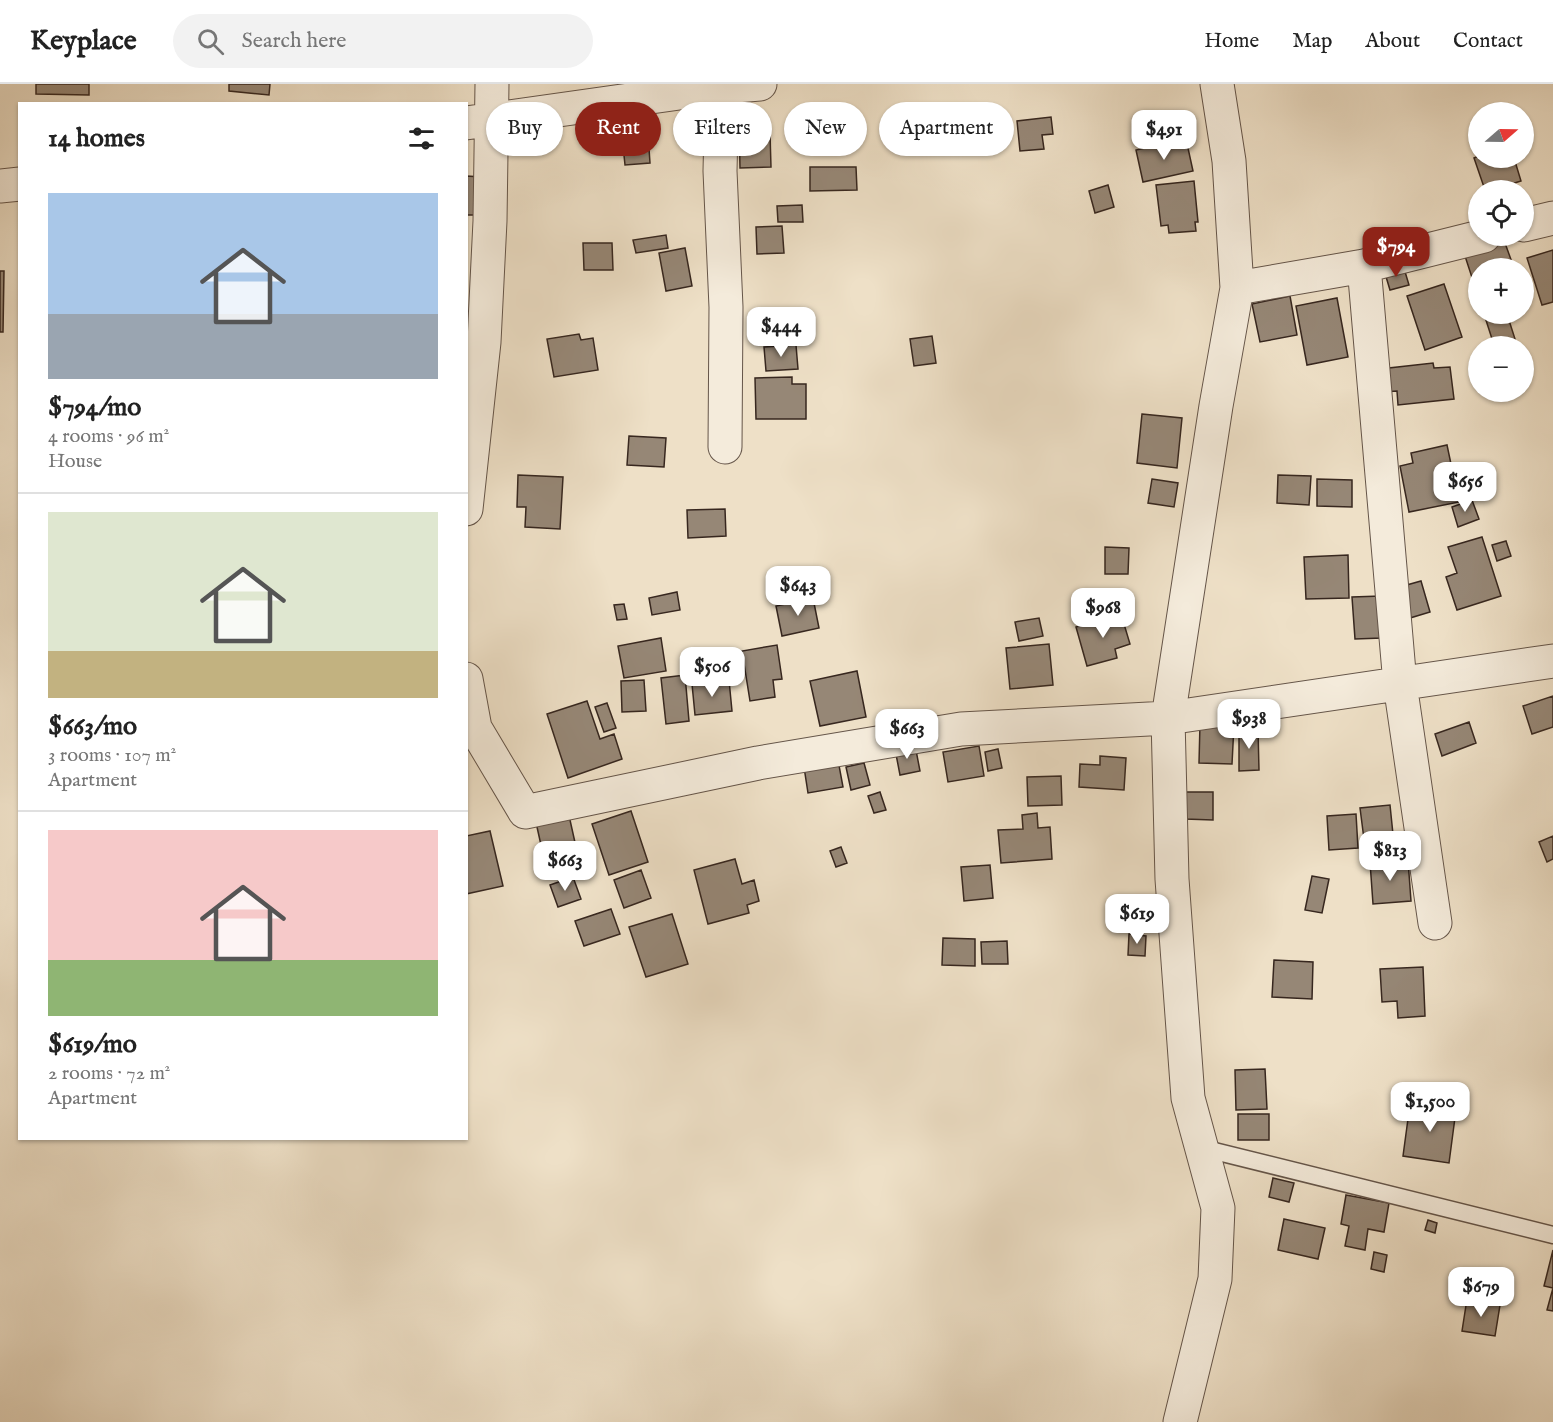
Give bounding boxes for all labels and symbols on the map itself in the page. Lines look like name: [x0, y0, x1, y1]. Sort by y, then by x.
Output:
north arrow: [1468, 102, 1534, 168]
pin: $491: [1128, 110, 1200, 161]
pin: $794: [1360, 227, 1432, 278]
pin: $444: [745, 307, 817, 358]
pin: $656: [1429, 462, 1501, 513]
pin: $643: [762, 566, 834, 617]
pin: $968: [1067, 588, 1139, 639]
pin: $506: [676, 647, 748, 698]
pin: $938: [1213, 699, 1285, 750]
pin: $663: [871, 709, 943, 760]
pin: $813: [1354, 831, 1426, 882]
pin: $663: [529, 841, 601, 892]
pin: $619: [1101, 894, 1173, 945]
pin: $1,500: [1381, 1082, 1479, 1133]
pin: $679: [1445, 1267, 1517, 1318]

